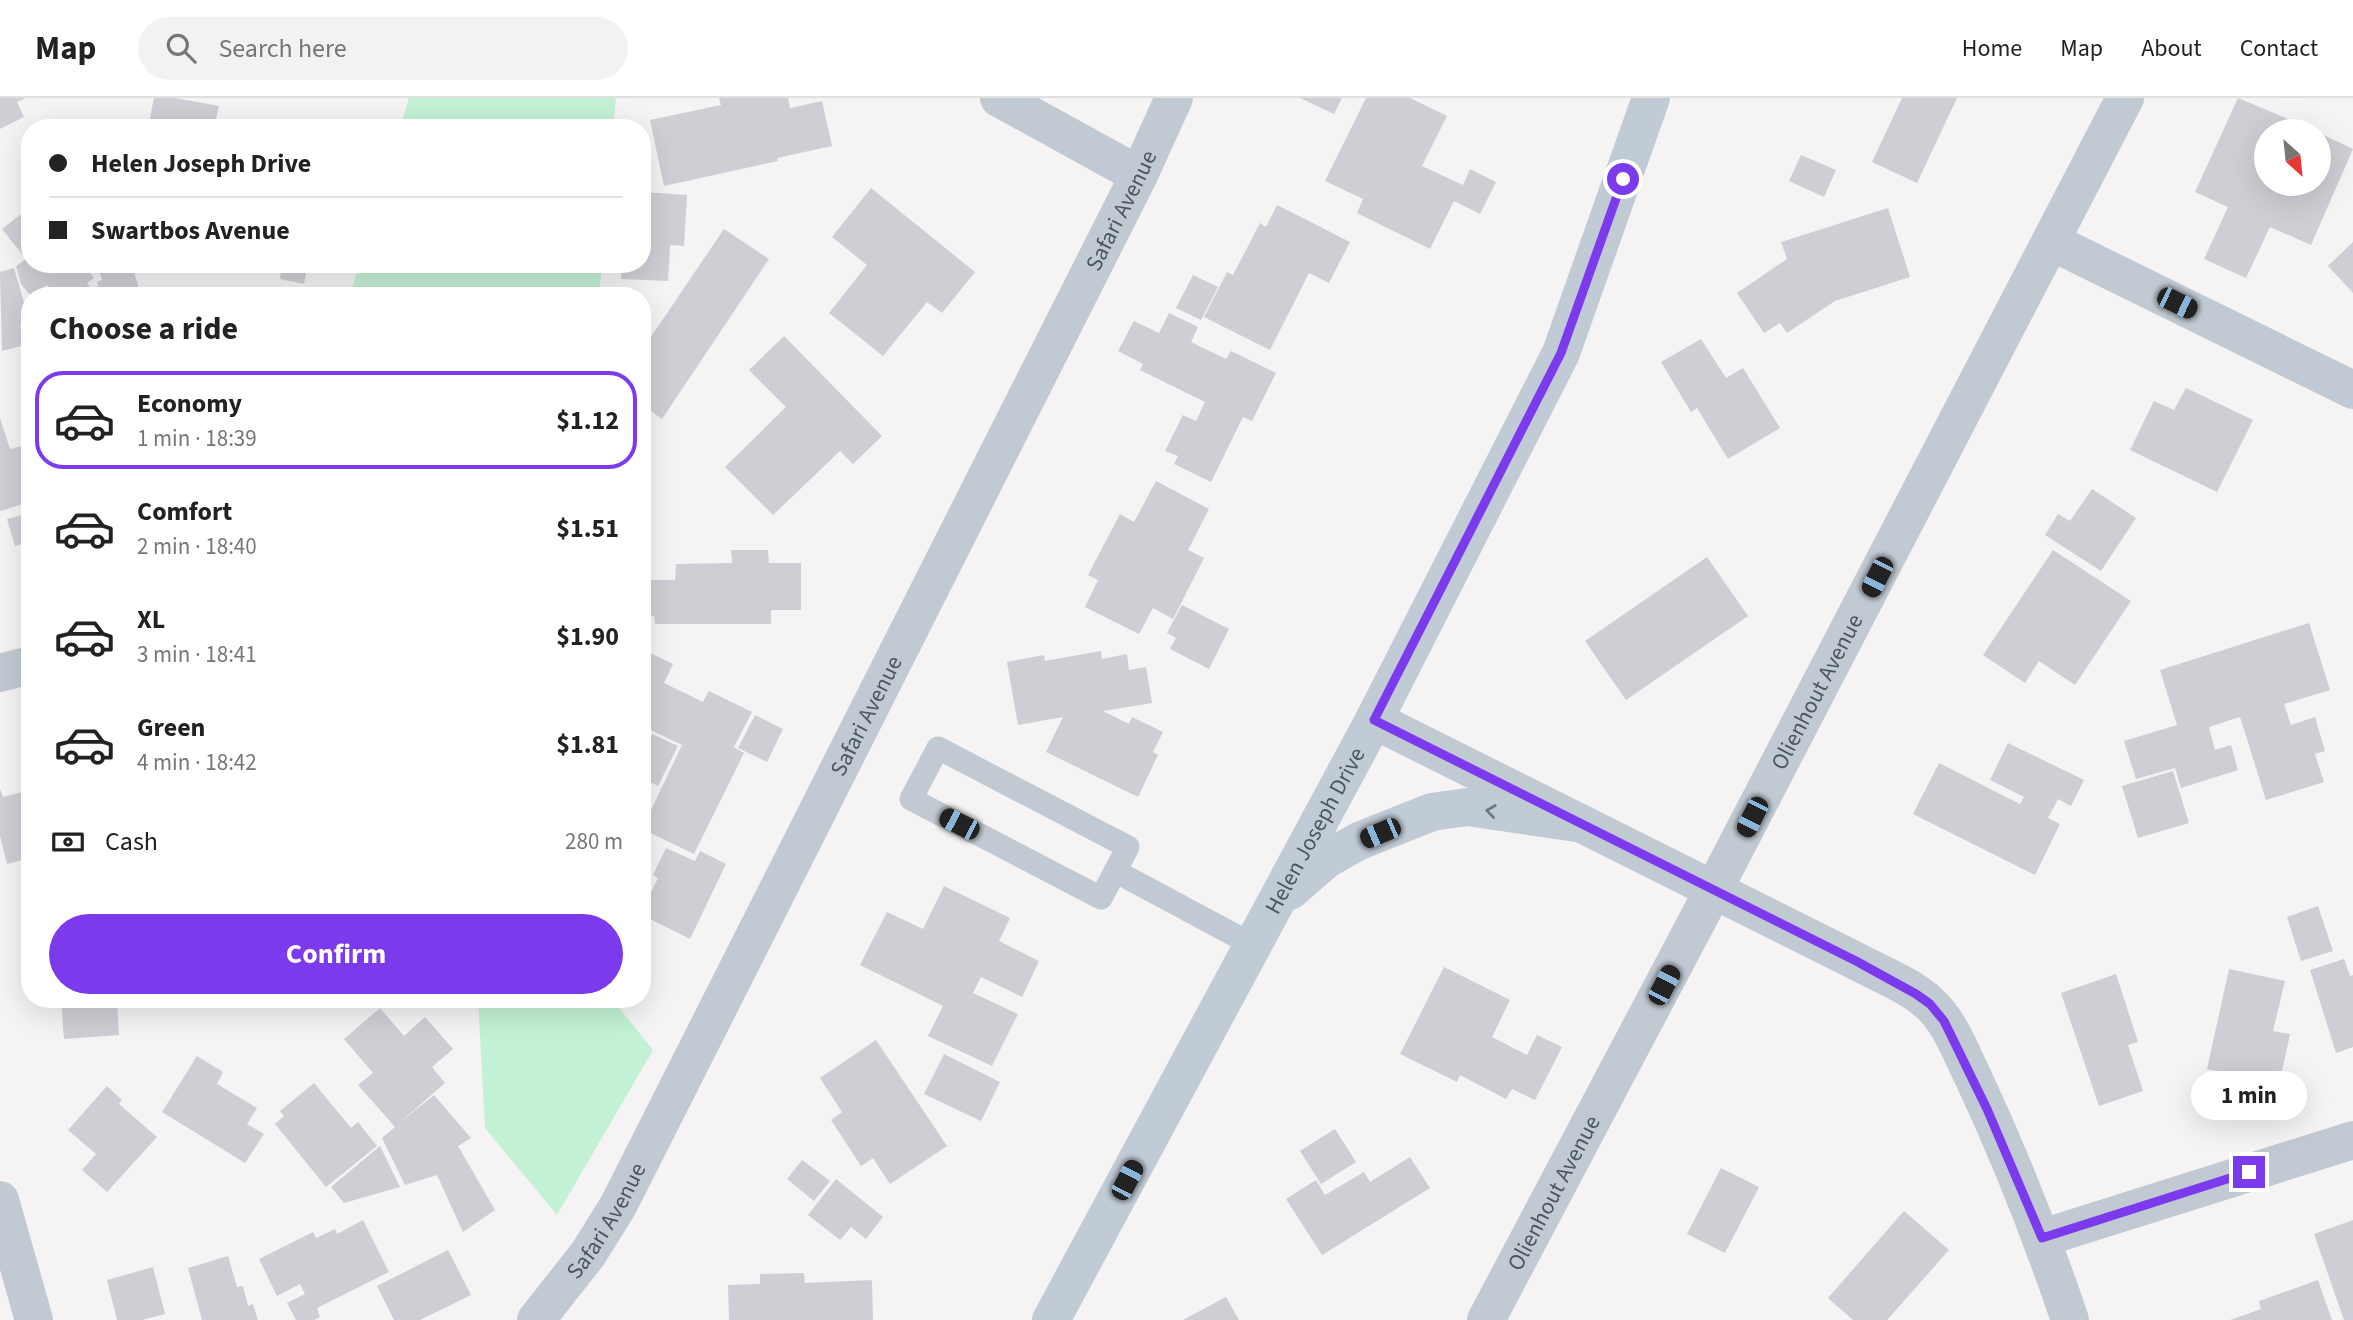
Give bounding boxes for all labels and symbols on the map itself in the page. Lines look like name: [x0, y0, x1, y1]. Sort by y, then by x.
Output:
north arrow: [2254, 119, 2331, 196]
street label: Safari Avenue: [1077, 145, 1165, 277]
route start: [1607, 163, 1639, 195]
car: [2154, 284, 2201, 322]
car: [1859, 554, 1896, 600]
street label: Olienhout Avenue: [1763, 608, 1871, 776]
street label: Safari Avenue: [822, 650, 910, 782]
street label: Helen Joseph Drive: [1257, 741, 1373, 920]
car: [1734, 794, 1771, 840]
one-way arrow: [1485, 804, 1497, 819]
car: [936, 805, 983, 843]
car: [1357, 815, 1404, 851]
car: [1645, 962, 1684, 1008]
callout: 1 min: [2191, 1070, 2307, 1119]
street label: Olienhout Avenue: [1499, 1109, 1609, 1277]
route end: [2233, 1156, 2265, 1188]
street label: Safari Avenue: [558, 1157, 654, 1286]
car: [1108, 1157, 1147, 1203]

